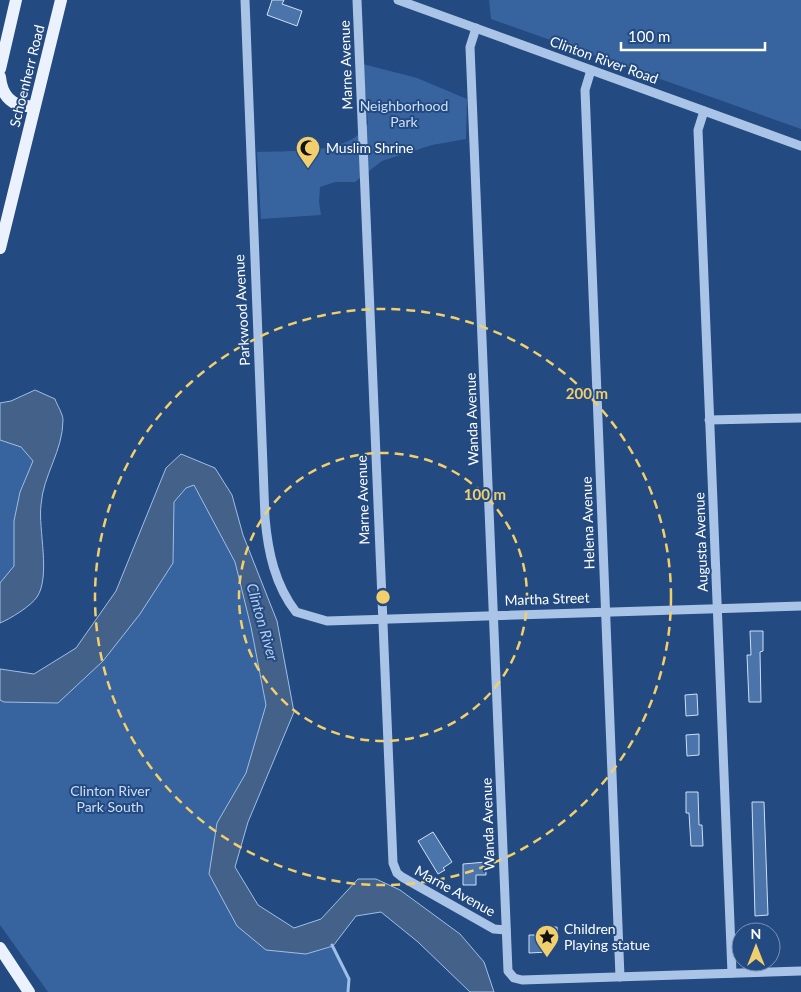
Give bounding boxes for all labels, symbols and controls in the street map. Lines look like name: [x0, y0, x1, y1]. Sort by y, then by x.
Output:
street label: Marne Avenue: [335, 20, 356, 110]
scale bar: [621, 20, 765, 52]
street label: Schoenherr Road: [6, 23, 47, 129]
text: 100 m: [628, 27, 670, 45]
street label: Clinton River Road: [548, 32, 661, 87]
park label: Neighborhood Park: [360, 97, 448, 130]
mosque icon: Muslim Shrine: [295, 135, 321, 169]
place label: Muslim Shrine: [326, 139, 413, 156]
street label: Parkwood Avenue: [230, 254, 253, 366]
street label: Wanda Avenue: [461, 372, 482, 466]
text: 200 m: [566, 384, 608, 402]
street label: Marne Avenue: [352, 455, 373, 545]
street label: Helena Avenue: [577, 476, 598, 570]
text: 100 m: [464, 485, 506, 503]
street label: Augusta Avenue: [690, 492, 711, 592]
water label: Clinton River: [243, 581, 283, 663]
centre of rings: [374, 588, 392, 606]
street label: Martha Street: [504, 589, 590, 608]
street label: Wanda Avenue: [477, 777, 498, 871]
park label: Clinton River Park South: [70, 782, 150, 815]
street label: Marne Avenue: [412, 861, 499, 920]
place label: Children Playing statue: [564, 920, 650, 953]
north arrow: [731, 922, 781, 972]
place icon: Children Playing statue: [534, 924, 560, 958]
text: N: [751, 925, 761, 942]

